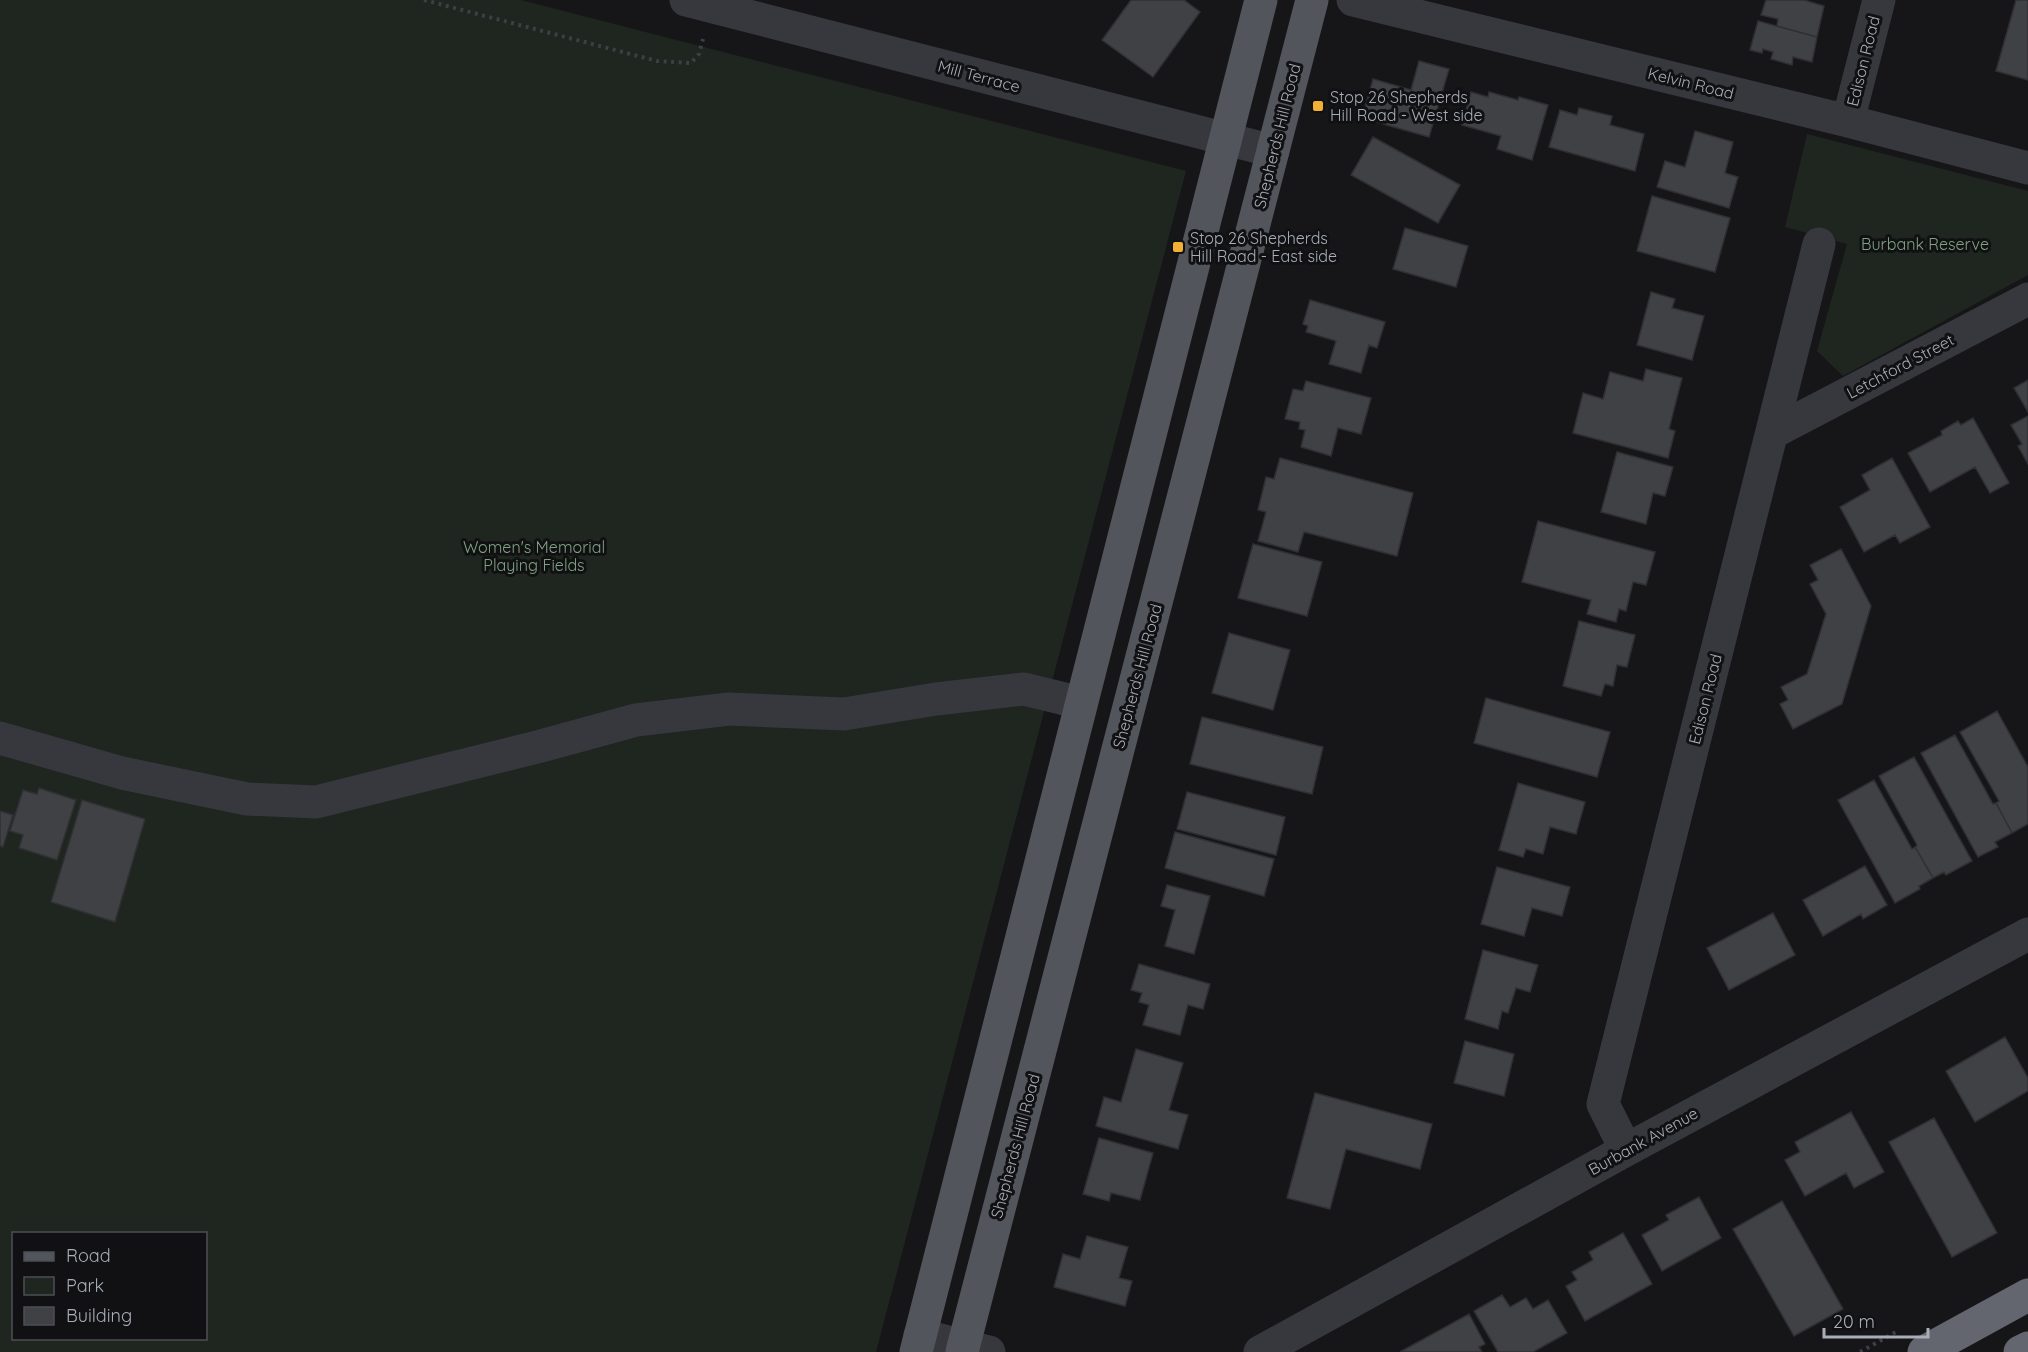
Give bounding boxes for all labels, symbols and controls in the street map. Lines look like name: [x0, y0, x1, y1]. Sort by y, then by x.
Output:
street label: Edison Road: [1842, 14, 1884, 108]
street label: Mill Terrace: [936, 55, 1022, 97]
street label: Shepherds Hill Road: [1249, 61, 1305, 211]
street label: Kelvin Road: [1646, 63, 1736, 103]
place label: Stop 26 Shepherds Hill Road - West side: [1330, 87, 1483, 125]
marker: Stop 26 Shepherds Hill Road - West side: [1311, 99, 1325, 113]
place label: Stop 26 Shepherds Hill Road - East side: [1190, 228, 1337, 266]
park label: Burbank Reserve: [1861, 234, 1989, 254]
marker: Stop 26 Shepherds Hill Road - East side: [1171, 240, 1185, 254]
street label: Letchford Street: [1843, 329, 1957, 403]
park label: Women's Memorial Playing Fields: [463, 537, 605, 575]
street label: Shepherds Hill Road: [1108, 602, 1166, 750]
street label: Edison Road: [1684, 652, 1726, 746]
street label: Shepherds Hill Road: [986, 1072, 1044, 1220]
street label: Burbank Avenue: [1585, 1103, 1701, 1179]
legend: [12, 1232, 207, 1340]
text: Road: [66, 1244, 111, 1267]
text: Park: [66, 1274, 104, 1297]
scale bar: [1824, 1301, 1928, 1339]
text: Building: [66, 1304, 132, 1327]
text: 20 m: [1833, 1310, 1875, 1333]

